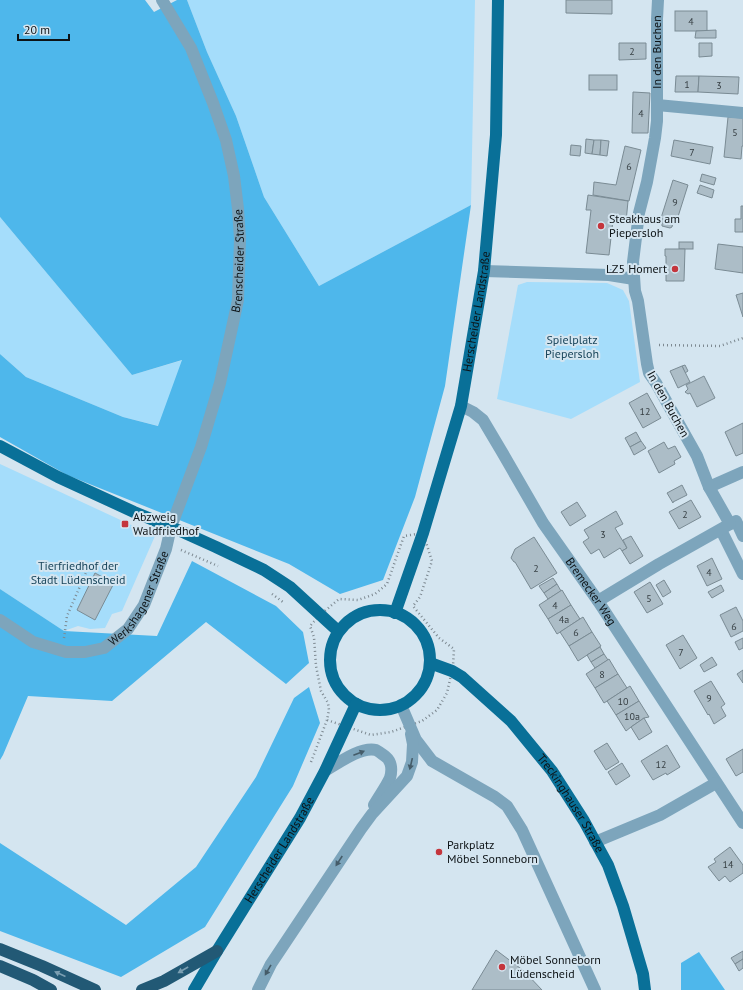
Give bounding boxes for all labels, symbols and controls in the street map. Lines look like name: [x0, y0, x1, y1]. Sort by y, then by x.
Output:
street label: In den Buchen: [649, 15, 664, 89]
house number: 4: [688, 15, 694, 28]
scale bar: [18, 16, 69, 42]
text: 20 m: [24, 22, 50, 37]
house number: 2: [629, 45, 635, 58]
house number: 1: [684, 78, 690, 91]
house number: 3: [716, 79, 722, 92]
house number: 4: [638, 107, 644, 120]
house number: 5: [732, 126, 738, 139]
house number: 7: [689, 146, 695, 159]
house number: 6: [626, 160, 632, 173]
house number: 9: [672, 196, 678, 209]
street label: Brenscheider Straße: [227, 209, 247, 314]
place label: Steakhaus am Piepersloh: [609, 211, 680, 240]
marker: Steakhaus am Piepersloh: [596, 221, 606, 231]
street label: Herscheider Landstraße: [459, 251, 493, 373]
place label: LZ5 Homert: [606, 261, 667, 276]
marker: LZ5 Homert: [670, 264, 680, 274]
park label: Spielplatz Piepersloh: [545, 332, 599, 361]
street label: In den Buchen: [644, 368, 693, 440]
house number: 12: [640, 405, 650, 418]
house number: 2: [682, 508, 688, 521]
place label: Abzweig Waldfriedhof: [133, 509, 200, 538]
marker: Abzweig Waldfriedhof: [120, 519, 130, 529]
house number: 3: [600, 528, 606, 541]
street label: Werkshagener Straße: [105, 548, 172, 649]
street label: Bremecker Weg: [563, 554, 620, 628]
park label: Tierfriedhof der Stadt Lüdenscheid: [31, 558, 125, 587]
house number: 2: [533, 562, 539, 575]
house number: 4: [706, 566, 712, 579]
house number: 5: [646, 592, 652, 605]
house number: 4: [552, 599, 558, 612]
house number: 4a: [559, 613, 569, 626]
house number: 6: [731, 620, 737, 633]
house number: 6: [573, 626, 579, 639]
house number: 7: [678, 646, 684, 659]
house number: 8: [599, 668, 605, 681]
house number: 9: [706, 692, 712, 705]
house number: 10: [618, 695, 629, 708]
house number: 10a: [624, 710, 640, 723]
one-way arrow: [353, 750, 364, 756]
street label: Treckinghauser Straße: [534, 751, 608, 855]
one-way arrow: [407, 758, 413, 770]
house number: 12: [656, 758, 666, 771]
street label: Herscheider Landstraße: [241, 794, 317, 906]
place label: Parkplatz Möbel Sonneborn: [447, 837, 538, 866]
marker: Parkplatz Möbel Sonneborn: [434, 847, 444, 857]
one-way arrow: [336, 856, 343, 867]
house number: 14: [723, 858, 734, 871]
place label: Möbel Sonneborn Lüdenscheid: [510, 952, 601, 981]
marker: Möbel Sonneborn Lüdenscheid: [497, 962, 507, 972]
one-way arrow: [265, 964, 272, 976]
one-way arrow: [177, 967, 189, 974]
one-way arrow: [54, 971, 65, 977]

